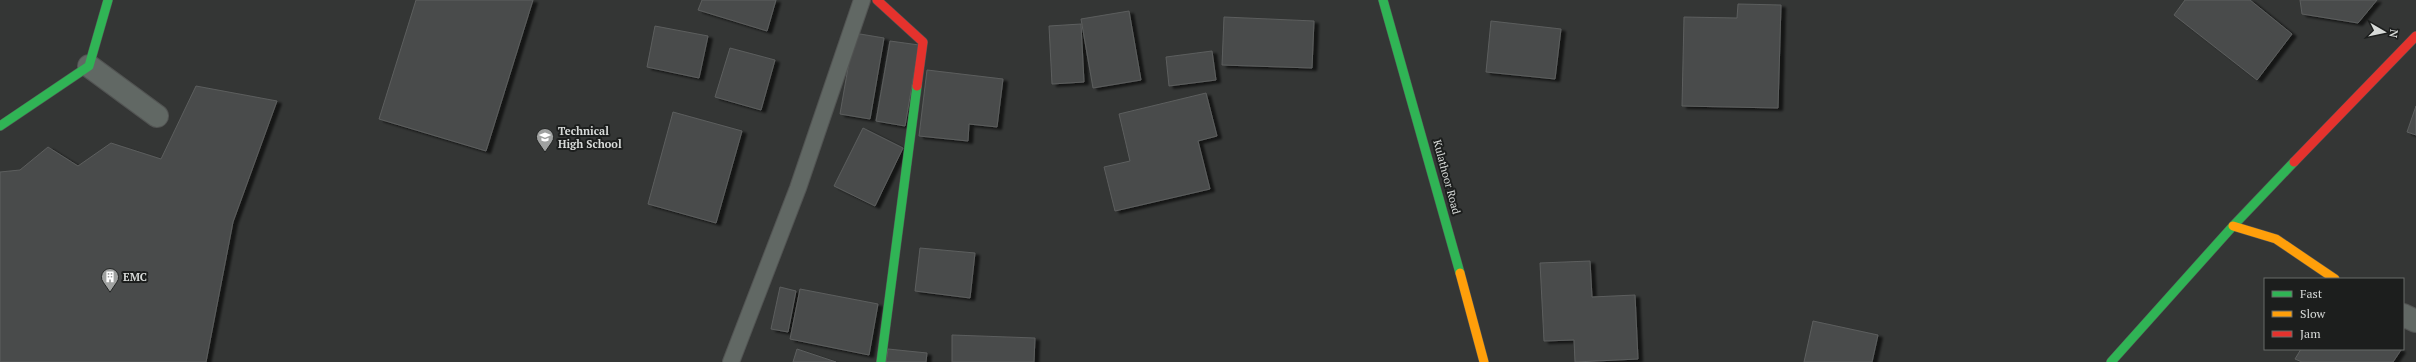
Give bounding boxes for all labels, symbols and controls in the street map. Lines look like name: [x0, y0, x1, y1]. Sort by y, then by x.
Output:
north arrow: [2364, 12, 2404, 52]
text: N: [2386, 28, 2401, 39]
place label: Technical High School: [558, 124, 622, 151]
school or university icon: Technical High School: [535, 127, 555, 152]
street label: Kulathoor Road: [1430, 138, 1464, 216]
building icon: EMC: [100, 267, 120, 292]
place label: EMC: [123, 270, 147, 284]
legend: [2264, 278, 2404, 350]
text: Fast: [2300, 286, 2323, 301]
text: Slow: [2300, 306, 2326, 321]
text: Jam: [2300, 326, 2321, 341]

